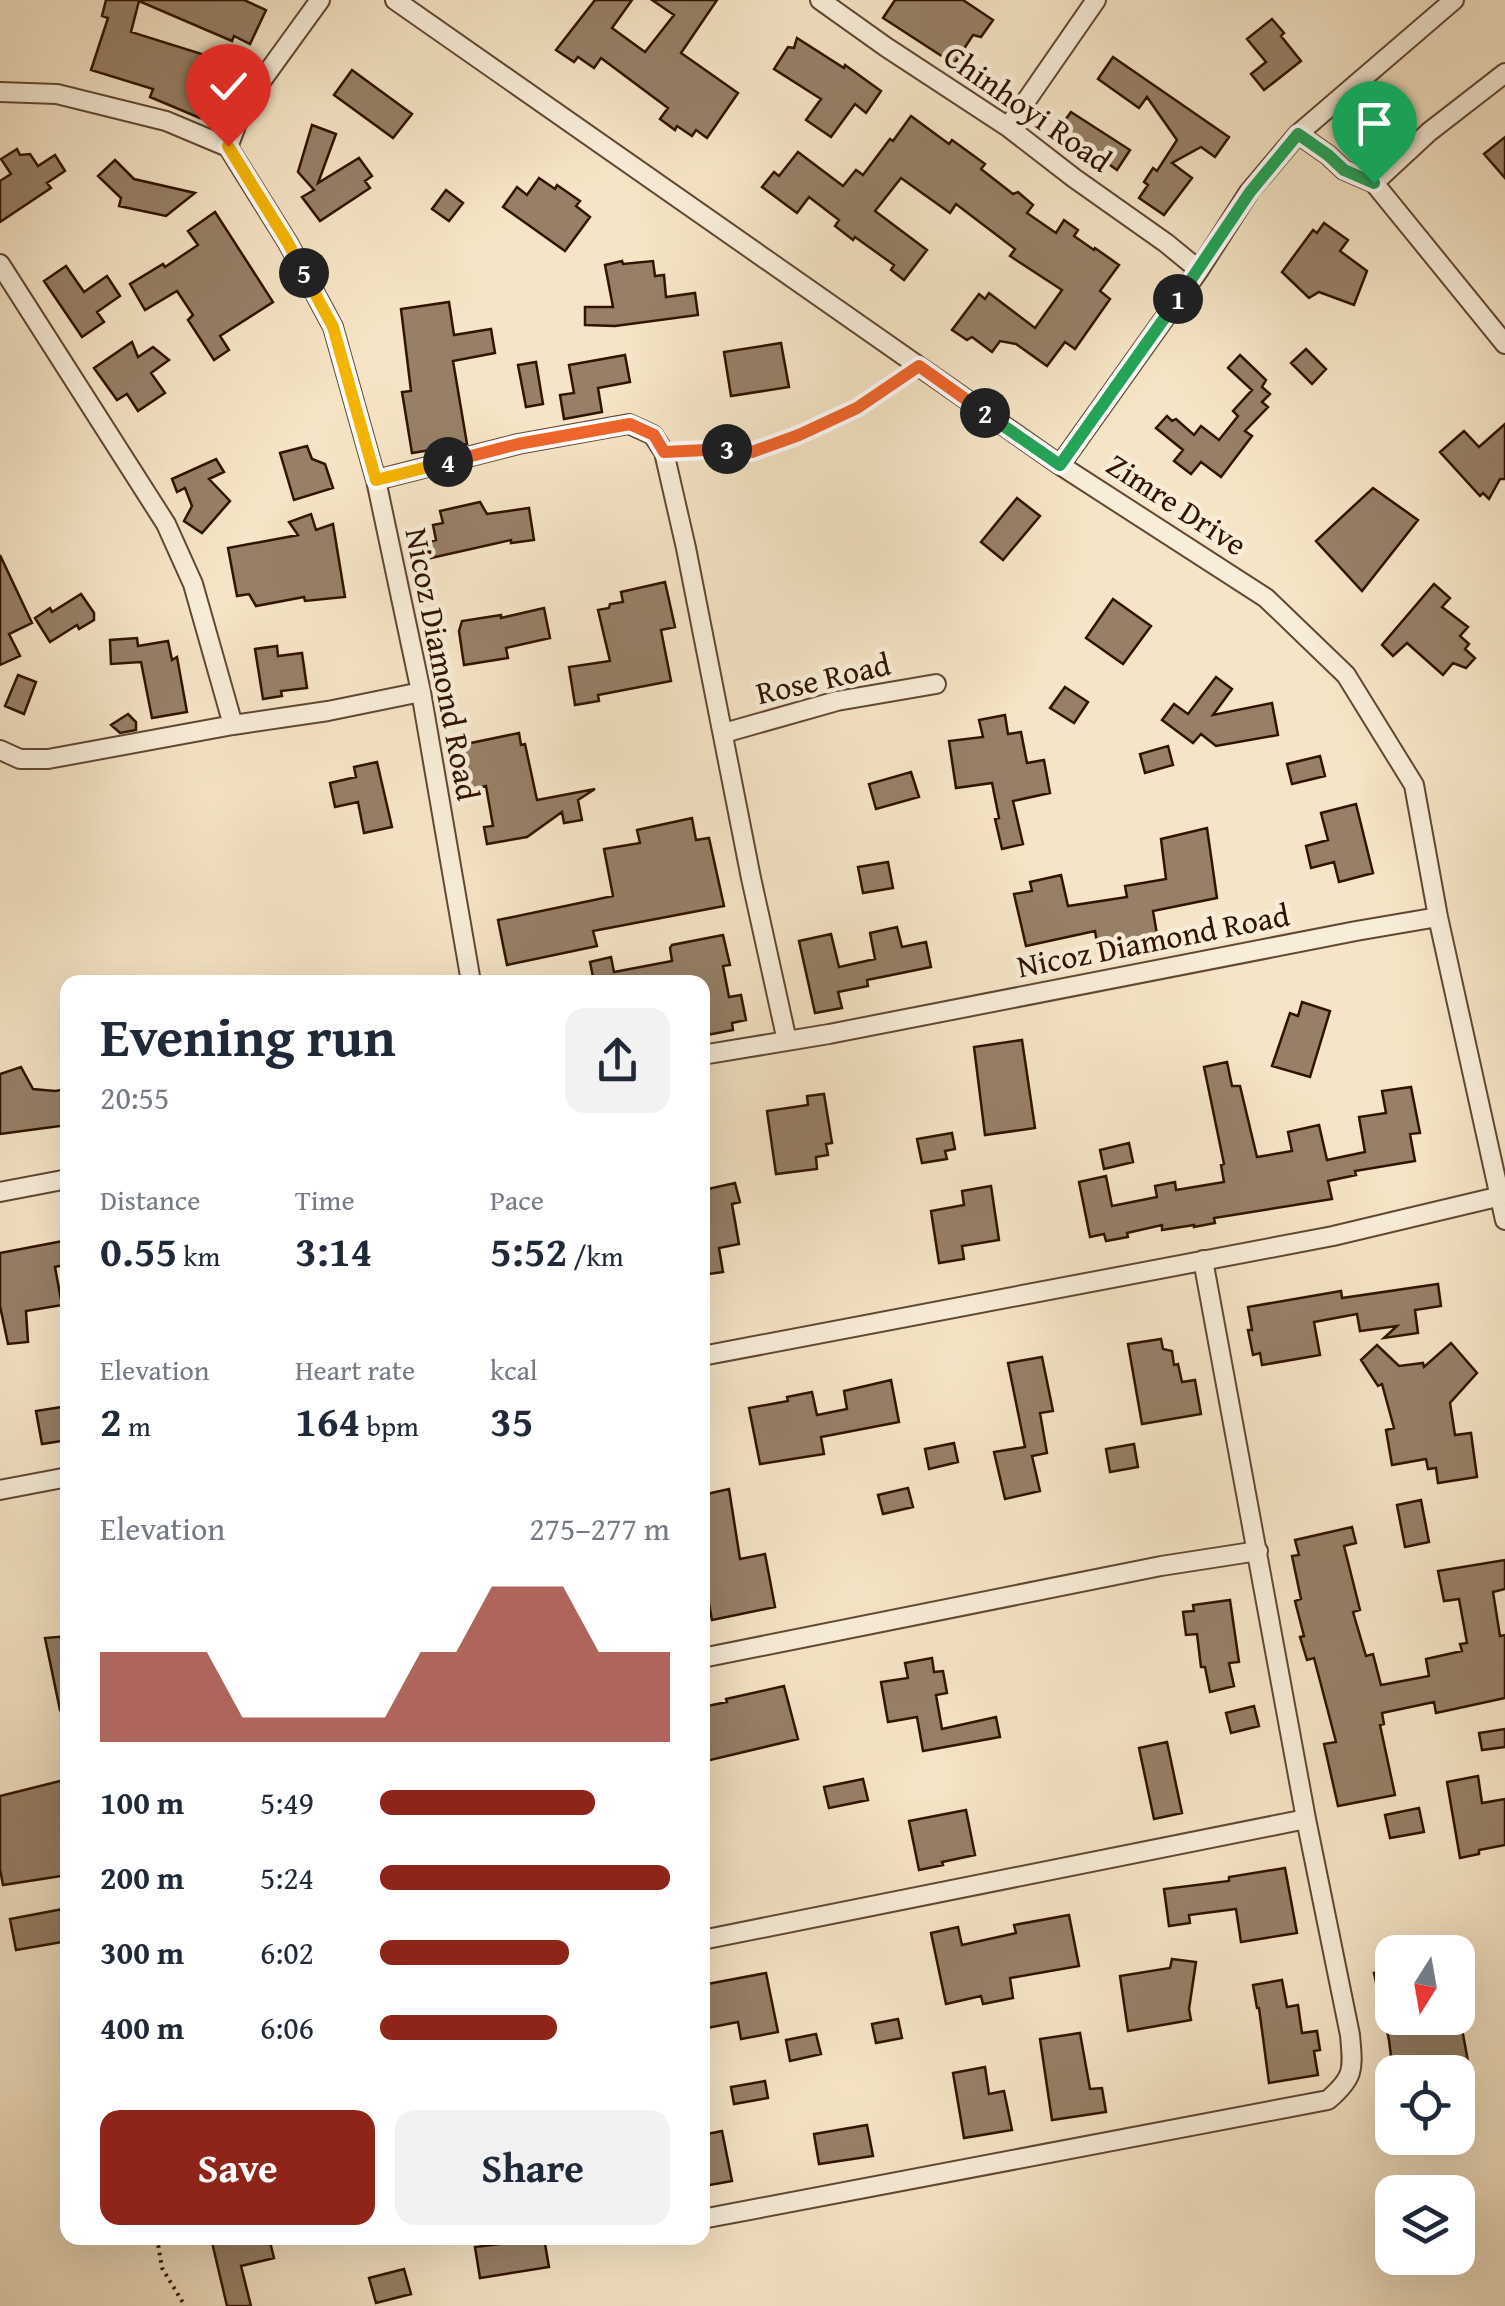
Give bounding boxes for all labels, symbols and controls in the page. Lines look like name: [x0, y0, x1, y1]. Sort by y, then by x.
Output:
street label: Chinhoyi Road: [934, 33, 1122, 183]
pin: [186, 44, 271, 147]
icon: check: [201, 59, 256, 114]
pin: [1332, 81, 1417, 184]
icon: arrive: [1347, 96, 1402, 151]
pin: 5: [279, 248, 329, 298]
text: 5: [297, 252, 311, 293]
pin: 1: [1153, 274, 1203, 324]
text: 1: [1171, 278, 1185, 319]
pin: 2: [960, 388, 1010, 438]
text: 2: [978, 392, 992, 433]
pin: 3: [702, 424, 752, 474]
text: 3: [720, 428, 734, 469]
pin: 4: [423, 437, 473, 487]
text: 4: [441, 441, 455, 482]
street label: Zimre Drive: [1098, 441, 1256, 567]
street label: Nicoz Diamond Road: [394, 524, 492, 804]
street label: Rose Road: [751, 640, 895, 716]
street label: Nicoz Diamond Road: [1013, 891, 1293, 989]
text: Evening run: [100, 996, 396, 1076]
button: share: [565, 1008, 670, 1113]
text: 20:55: [100, 1074, 169, 1121]
text: Distance: [100, 1179, 200, 1220]
text: Time: [295, 1179, 355, 1220]
text: Pace: [490, 1179, 544, 1220]
text: 0.55: [100, 1220, 177, 1281]
text: 3:14: [295, 1220, 372, 1281]
text: 5:52: [490, 1220, 567, 1281]
text: km: [177, 1235, 220, 1276]
text: /km: [567, 1235, 624, 1276]
text: Elevation: [100, 1349, 210, 1390]
text: Heart rate: [295, 1349, 415, 1390]
text: kcal: [490, 1349, 538, 1390]
text: 2: [100, 1390, 122, 1451]
text: 164: [295, 1390, 360, 1451]
text: 35: [490, 1390, 534, 1451]
text: m: [122, 1405, 151, 1446]
text: bpm: [360, 1405, 419, 1446]
text: Elevation: [100, 1505, 225, 1552]
text: 275–277 m: [529, 1505, 670, 1552]
text: 100 m: [100, 1779, 184, 1826]
text: 5:49: [260, 1779, 314, 1826]
text: 200 m: [100, 1854, 184, 1901]
text: 5:24: [260, 1854, 314, 1901]
text: 300 m: [100, 1929, 184, 1976]
text: 6:02: [260, 1929, 314, 1976]
north arrow: [1375, 1935, 1475, 2035]
map controls: [1375, 1935, 1475, 2275]
text: 400 m: [100, 2004, 184, 2051]
text: 6:06: [260, 2004, 314, 2051]
button: locate: [1375, 2055, 1475, 2155]
button: Save: [100, 2110, 375, 2225]
button: Share: [395, 2110, 670, 2225]
button: layers: [1375, 2175, 1475, 2275]

